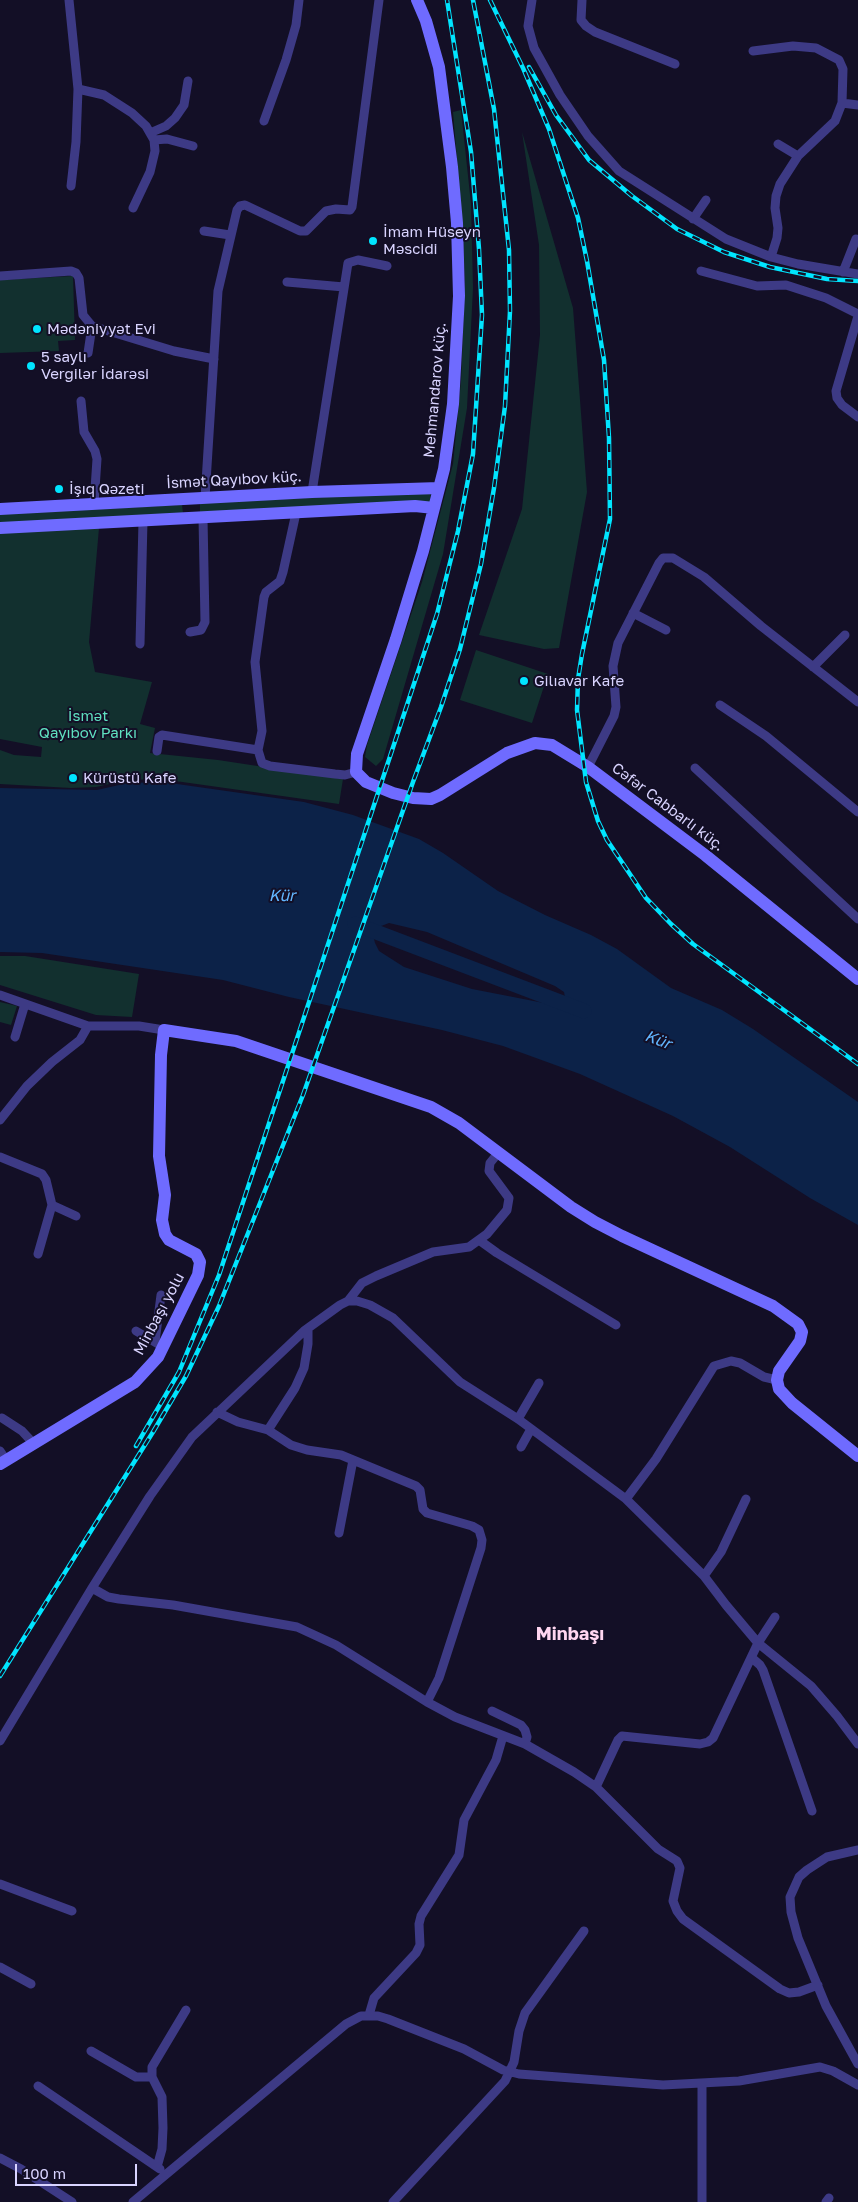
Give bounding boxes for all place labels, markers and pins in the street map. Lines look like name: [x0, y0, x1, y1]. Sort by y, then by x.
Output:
place label: İmam Hüseyn Məscidi: [383, 223, 481, 258]
marker: İmam Hüseyn Məscidi: [367, 235, 379, 247]
place label: Mədəniyyət Evi: [47, 320, 156, 338]
marker: Mədəniyyət Evi: [31, 323, 43, 335]
place label: 5 saylı Vergilər İdarəsi: [41, 348, 149, 383]
marker: 5 saylı Vergilər İdarəsi: [25, 360, 37, 372]
place label: İşıq Qəzeti: [69, 480, 144, 498]
marker: İşıq Qəzeti: [53, 483, 65, 495]
place label: Gilıavar Kafe: [534, 672, 624, 690]
marker: Gilıavar Kafe: [518, 675, 530, 687]
place label: Kürüstü Kafe: [83, 769, 177, 787]
marker: Kürüstü Kafe: [67, 772, 79, 784]

